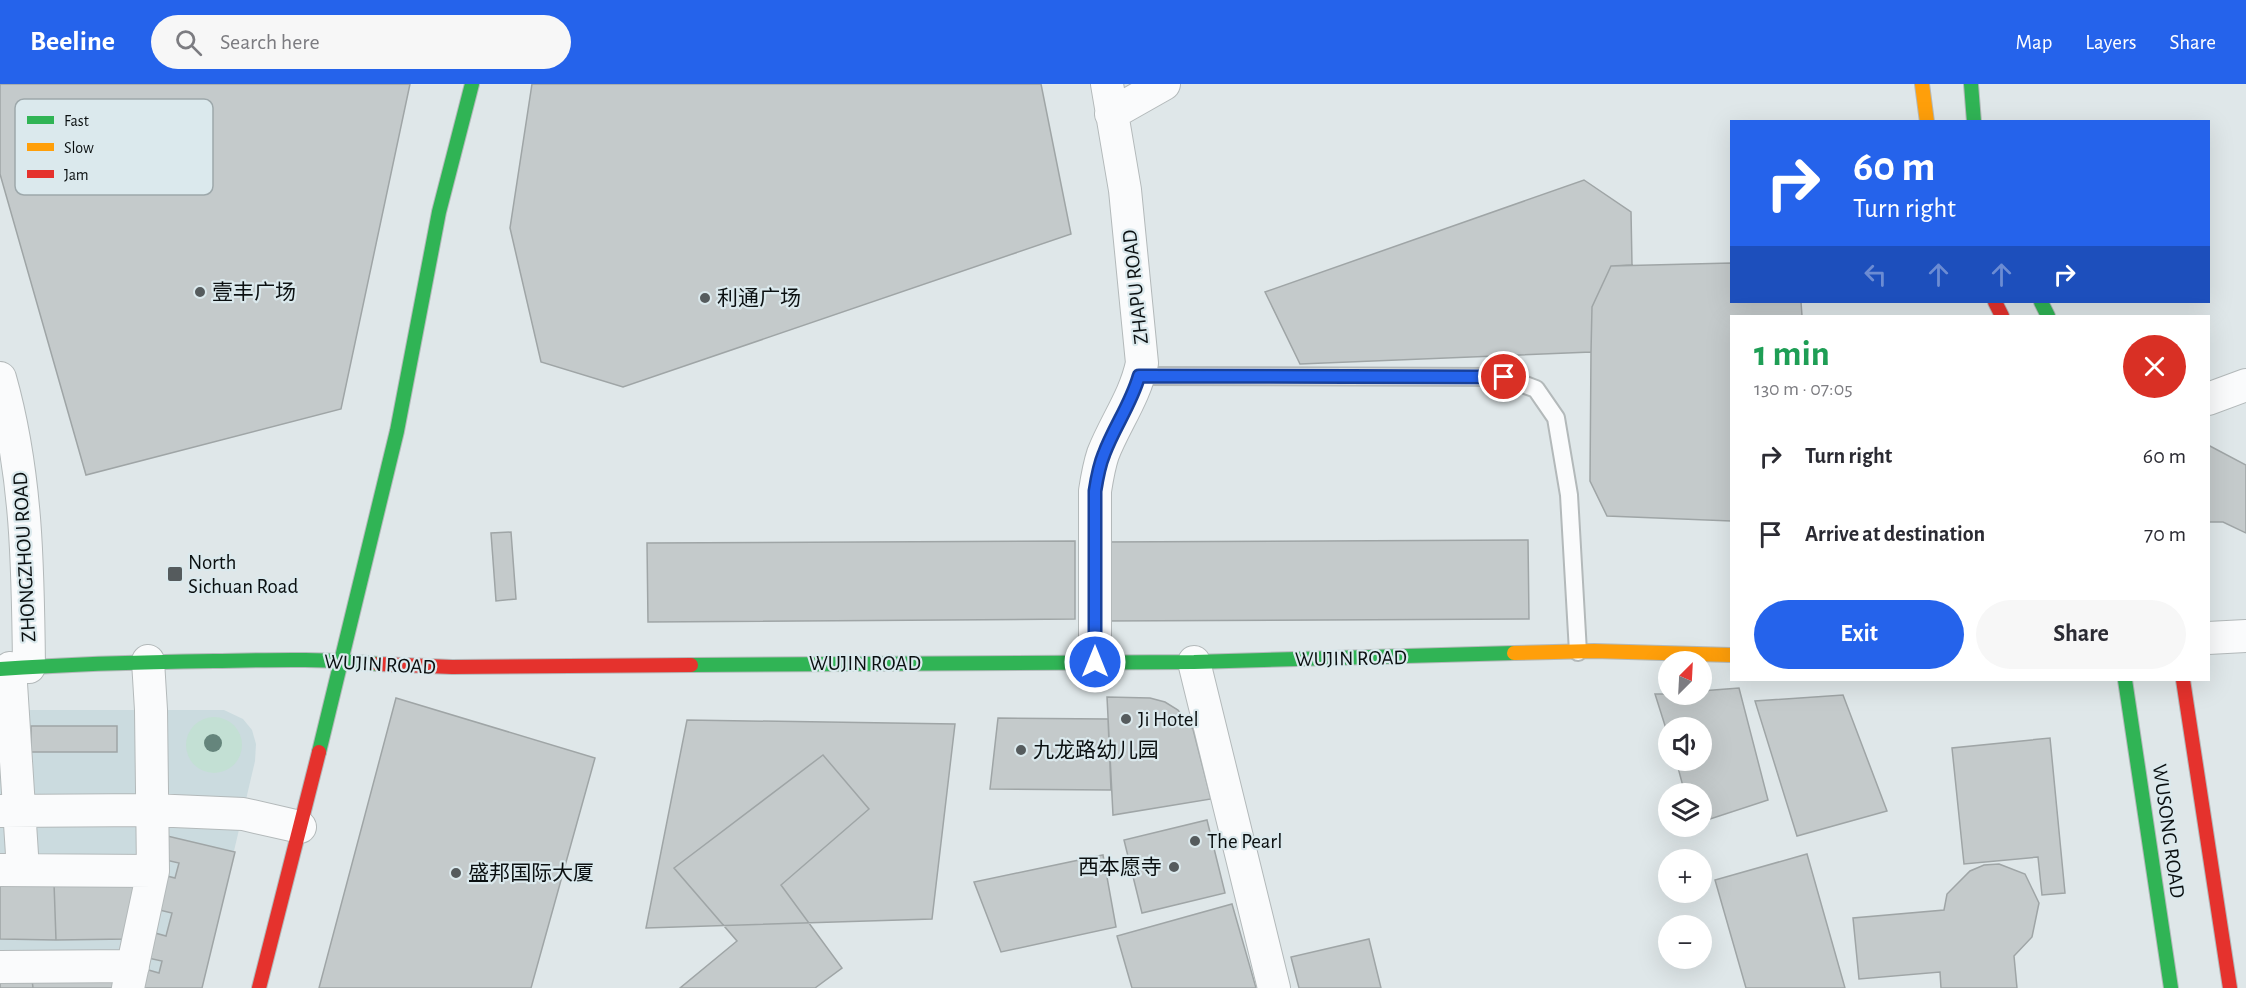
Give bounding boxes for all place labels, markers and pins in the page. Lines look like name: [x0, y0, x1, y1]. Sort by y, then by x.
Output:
place label: 壹丰广场: [212, 281, 296, 303]
marker: 壹丰广场: [193, 285, 207, 299]
place label: 利通广场: [717, 287, 801, 309]
marker: 利通广场: [698, 291, 712, 305]
pin: [1478, 351, 1529, 402]
place label: North Sichuan Road: [188, 552, 298, 597]
marker: North Sichuan Road: [166, 565, 184, 583]
place label: Ji Hotel: [1138, 709, 1199, 730]
marker: Ji Hotel: [1119, 712, 1133, 726]
place label: 九龙路幼儿园: [1033, 739, 1159, 761]
marker: 九龙路幼儿园: [1014, 743, 1028, 757]
place label: The Pearl: [1207, 831, 1282, 852]
marker: The Pearl: [1188, 834, 1202, 848]
place label: 西本愿寺: [1078, 856, 1162, 878]
marker: 西本愿寺: [1167, 860, 1181, 874]
place label: 盛邦国际大厦: [468, 862, 594, 884]
marker: 盛邦国际大厦: [449, 866, 463, 880]

